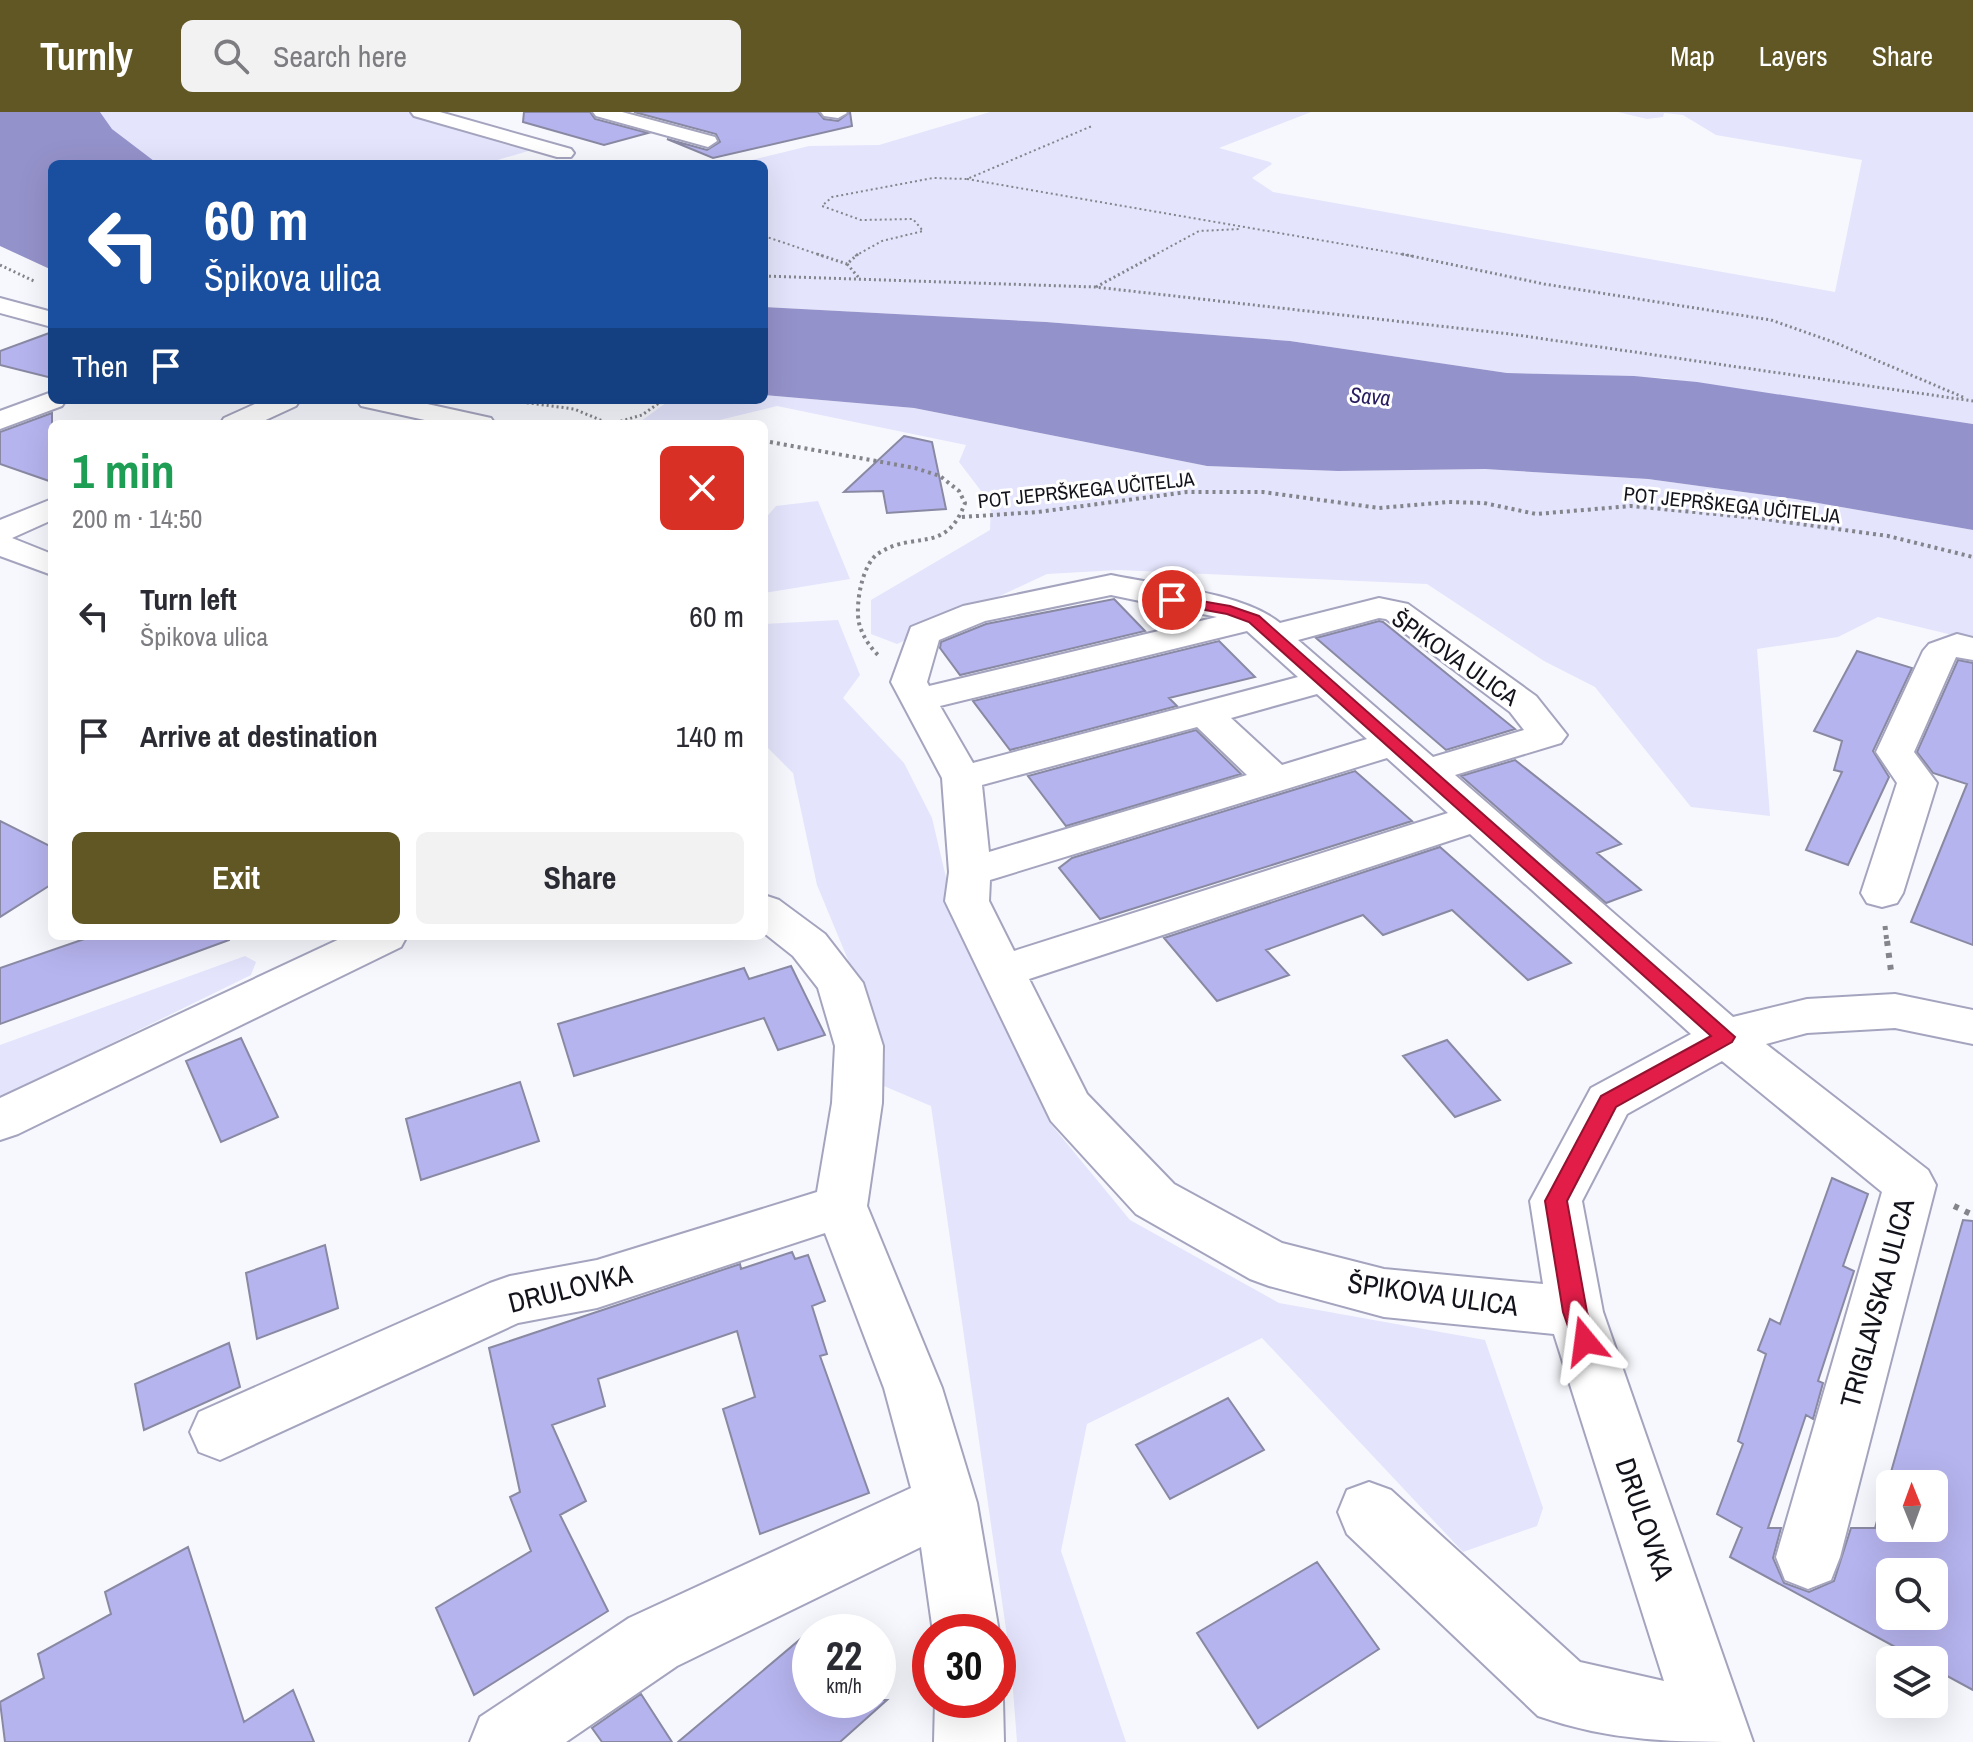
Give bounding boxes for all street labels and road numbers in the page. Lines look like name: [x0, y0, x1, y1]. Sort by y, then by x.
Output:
street label: POT JEPRŠKEGA UČITELJA: [976, 465, 1196, 514]
street label: POT JEPRŠKEGA UČITELJA: [1622, 480, 1842, 529]
street label: ŠPIKOVA ULICA: [1386, 602, 1526, 713]
street label: TRIGLAVSKA ULICA: [1831, 1193, 1923, 1412]
street label: DRULOVKA: [504, 1254, 637, 1322]
street label: ŠPIKOVA ULICA: [1345, 1263, 1521, 1325]
street label: DRULOVKA: [1606, 1453, 1684, 1586]

